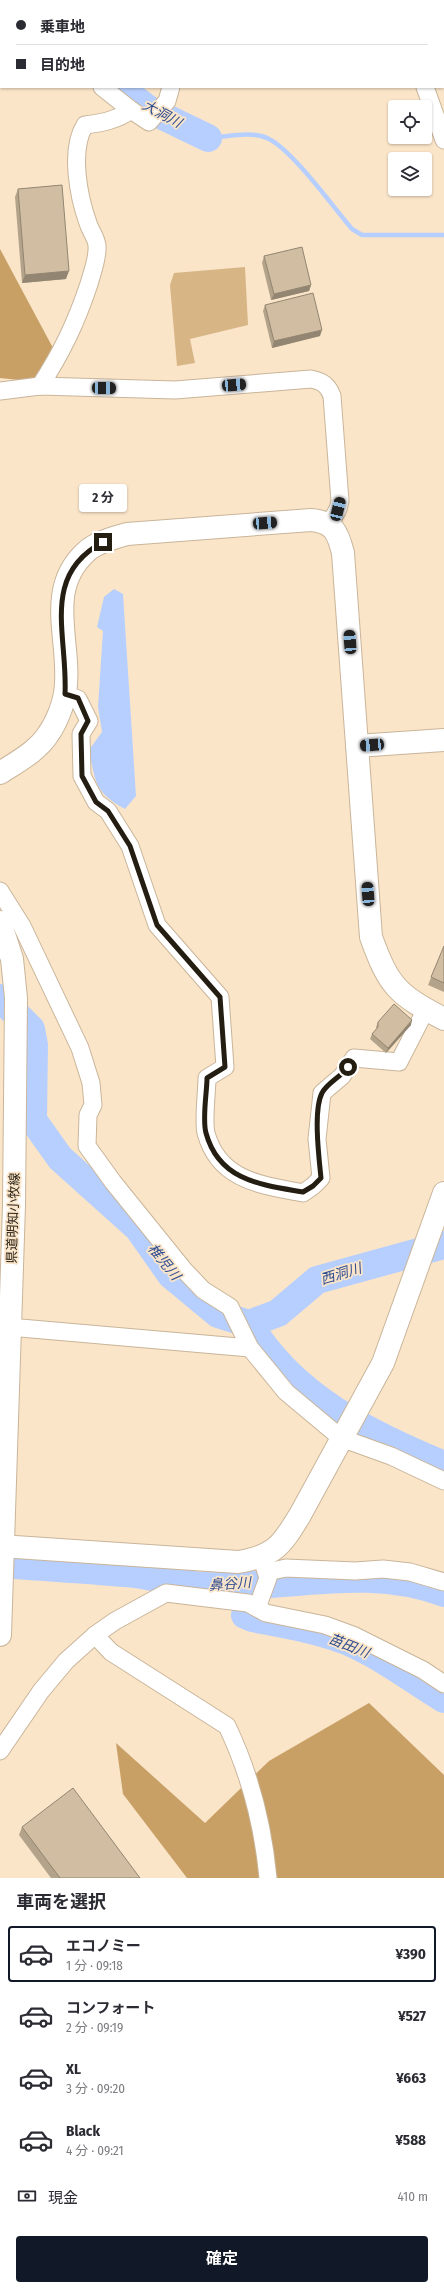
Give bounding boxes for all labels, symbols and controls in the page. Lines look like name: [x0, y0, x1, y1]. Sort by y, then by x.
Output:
text: 乗車地: [40, 18, 85, 36]
text: 目的地: [40, 56, 85, 74]
water label: 大洞川: [139, 97, 186, 132]
map controls: [388, 100, 432, 196]
button: locate: [388, 100, 432, 144]
button: layers: [388, 152, 432, 196]
car: [222, 378, 246, 392]
car: [92, 382, 116, 394]
callout: 2 分: [79, 484, 127, 512]
text: 2 分: [92, 490, 114, 505]
car: [329, 496, 347, 522]
car: [253, 516, 277, 530]
route end: [94, 533, 112, 551]
car: [343, 630, 357, 654]
car: [360, 738, 384, 752]
car: [361, 882, 375, 906]
route start: [339, 1058, 357, 1076]
street label: 県道明知小牧線: [4, 1172, 22, 1264]
water label: 椎児川: [144, 1240, 185, 1285]
water label: 西洞川: [318, 1259, 365, 1288]
water label: 鼻谷川: [208, 1574, 254, 1594]
water label: 苗田川: [326, 1630, 374, 1662]
text: 車両を選択: [16, 1891, 106, 1913]
icon: car: [18, 1936, 54, 1972]
text: エコノミー: [66, 1937, 141, 1955]
text: ¥390: [395, 1945, 426, 1963]
text: 1 分 · 09:18: [66, 1958, 123, 1973]
icon: car: [18, 1998, 54, 2034]
text: コンフォート: [66, 1999, 156, 2017]
text: ¥527: [398, 2007, 426, 2025]
text: 2 分 · 09:19: [66, 2020, 123, 2035]
icon: car: [18, 2060, 54, 2096]
text: XL: [66, 2060, 81, 2078]
text: ¥663: [396, 2069, 426, 2087]
text: 3 分 · 09:20: [66, 2081, 125, 2096]
icon: car: [18, 2122, 54, 2158]
text: Black: [66, 2122, 100, 2140]
text: ¥588: [395, 2131, 426, 2149]
text: 4 分 · 09:21: [66, 2143, 123, 2158]
icon: cash: [16, 2185, 38, 2207]
text: 現金: [48, 2189, 78, 2207]
text: 410 m: [398, 2189, 428, 2204]
button: 確定: [16, 2236, 428, 2282]

